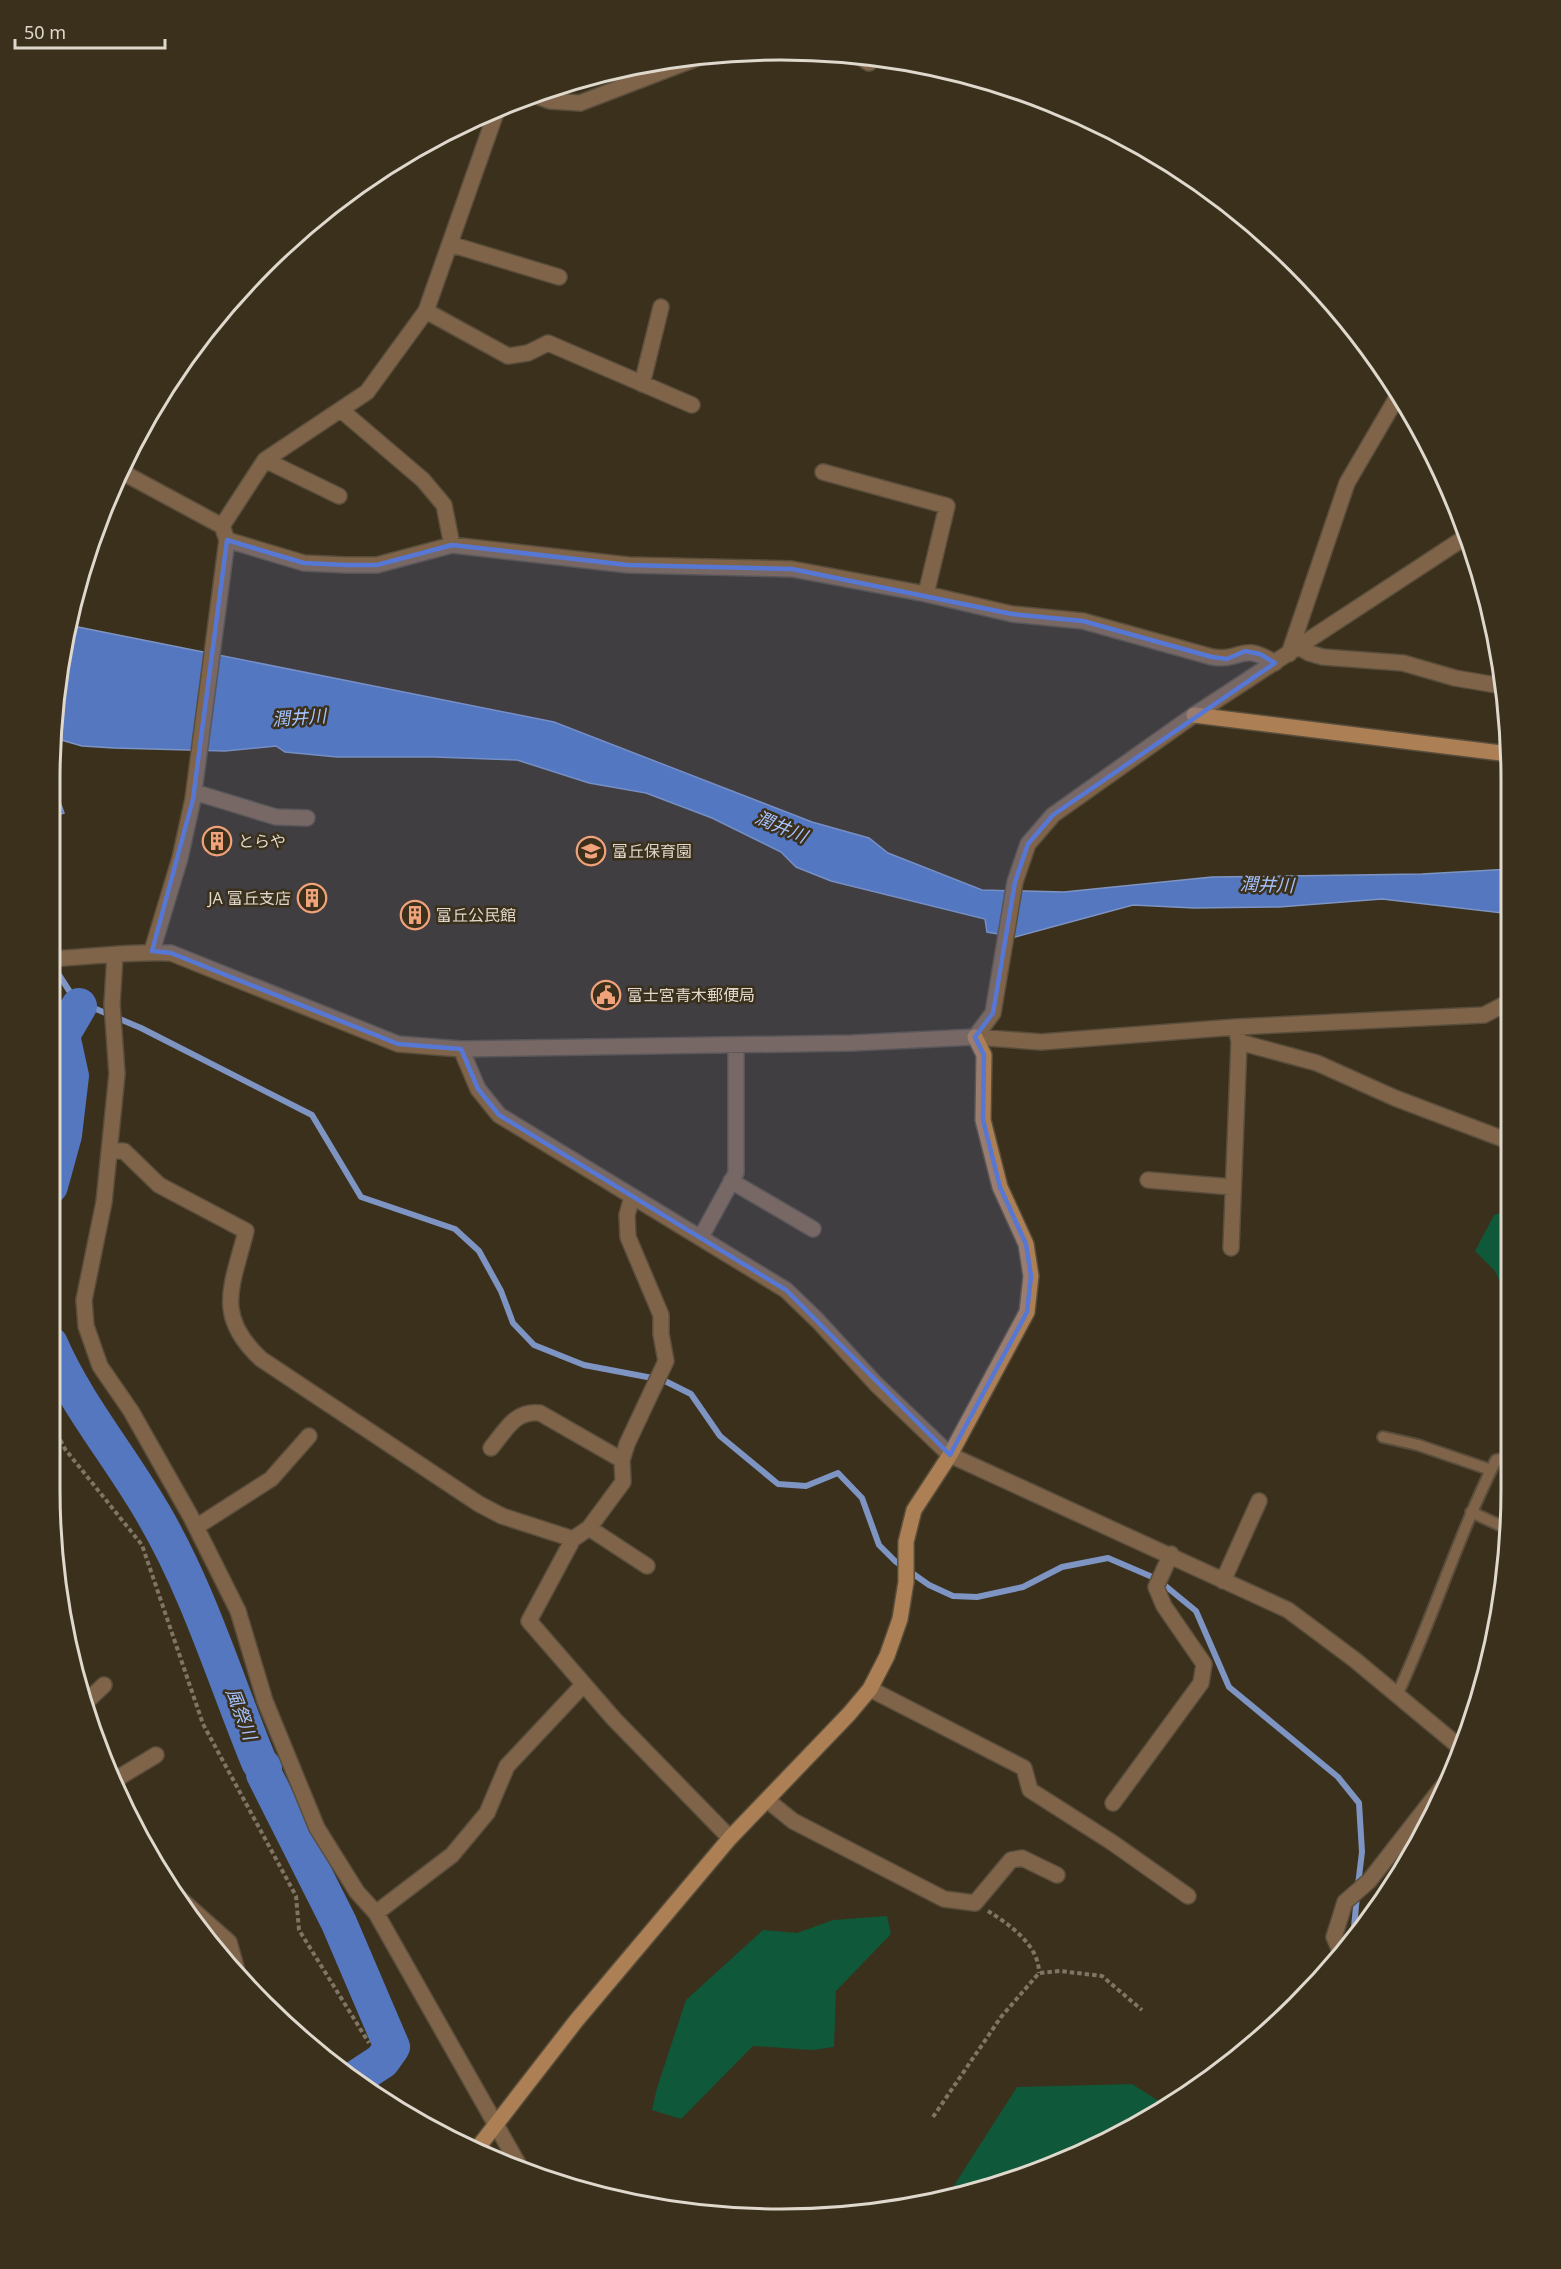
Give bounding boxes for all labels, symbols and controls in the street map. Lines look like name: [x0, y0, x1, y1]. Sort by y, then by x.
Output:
scale bar: [15, 12, 165, 50]
text: 50 m: [24, 20, 66, 44]
water label: 潤井川: [271, 703, 329, 731]
water label: 潤井川: [752, 804, 813, 848]
building icon: とらや: [201, 825, 233, 857]
place label: とらや: [238, 830, 286, 852]
school or university icon: 富丘保育園: [575, 835, 607, 867]
place label: 富丘保育園: [612, 840, 692, 862]
water label: 潤井川: [1240, 871, 1296, 897]
building icon: JA 富丘支店: [296, 882, 328, 914]
place label: JA 富丘支店: [206, 887, 291, 909]
building icon: 富丘公民館: [399, 899, 431, 931]
place label: 富丘公民館: [436, 904, 516, 926]
public building icon: 富士宮青木郵便局: [590, 979, 622, 1011]
place label: 富士宮青木郵便局: [627, 984, 755, 1006]
water label: 風祭川: [221, 1684, 264, 1745]

